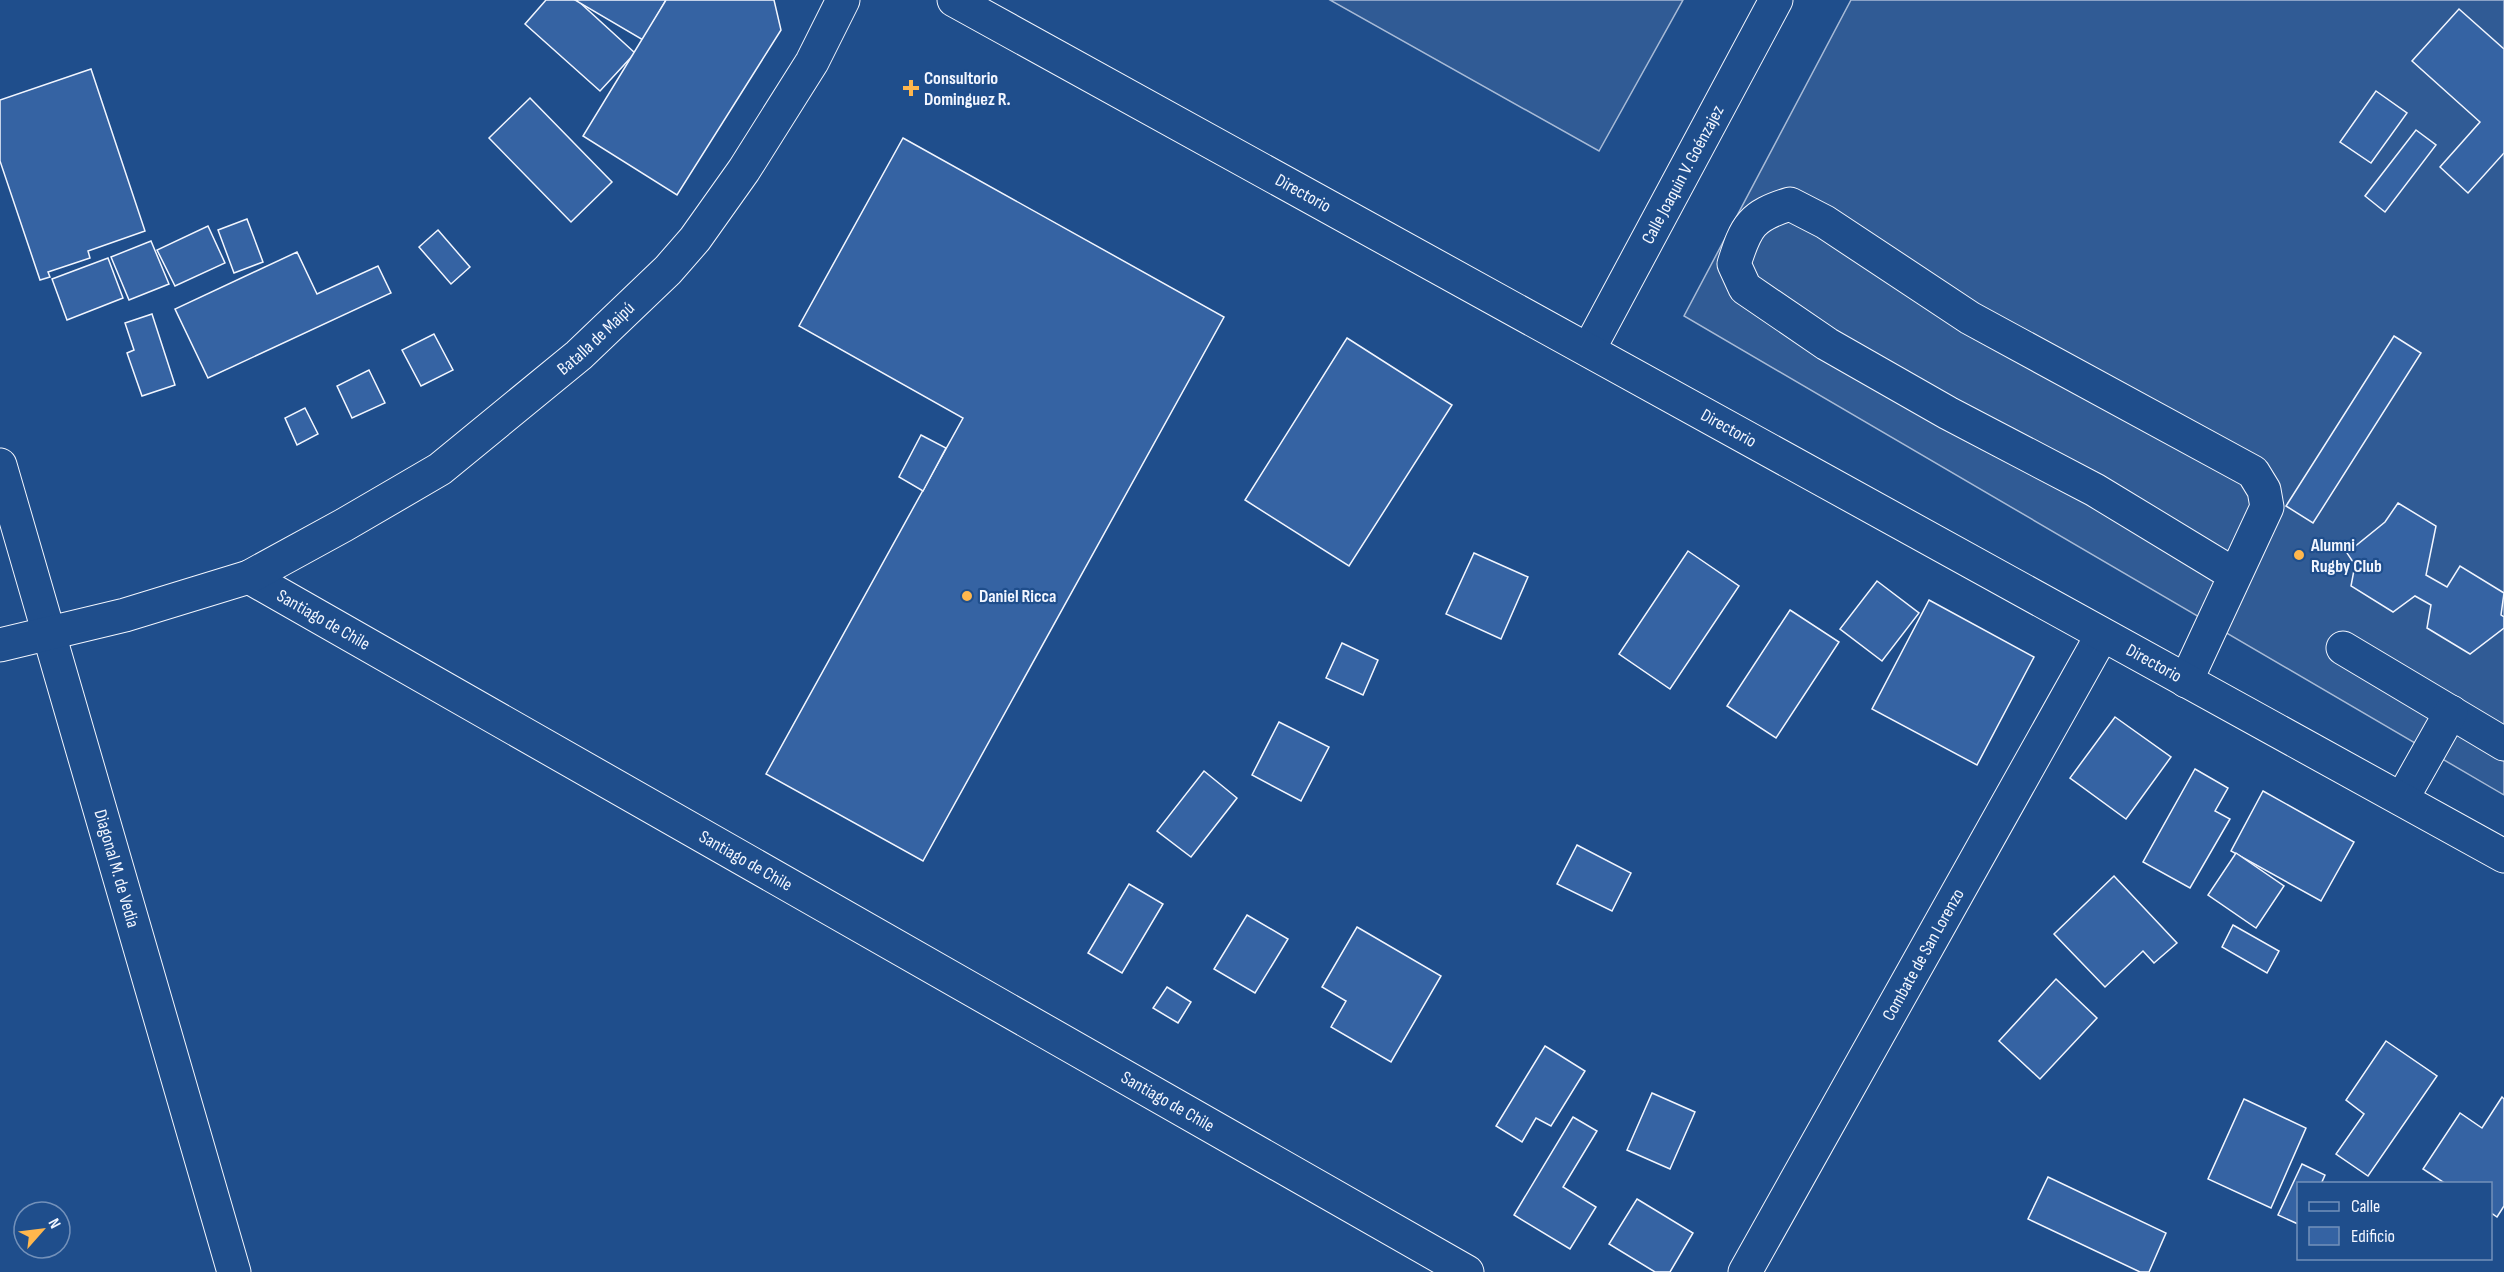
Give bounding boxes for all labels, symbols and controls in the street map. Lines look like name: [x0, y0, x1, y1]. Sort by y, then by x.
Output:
place label: Consultorio Dominguez R.: [924, 68, 1011, 110]
marker: Consultorio Dominguez R.: [902, 79, 920, 97]
street label: Calle Joaquin V. Goénzajez: [1637, 101, 1728, 247]
street label: Directorio: [1272, 169, 1335, 217]
street label: Batalla de Maipú: [553, 297, 639, 379]
street label: Directorio: [1697, 404, 1760, 452]
place label: Alumni Rugby Club: [2310, 535, 2382, 577]
marker: Alumni Rugby Club: [2292, 548, 2306, 562]
street label: Santiago de Chile: [273, 585, 374, 654]
place label: Daniel Ricca: [979, 586, 1056, 607]
marker: Daniel Ricca: [960, 589, 974, 603]
street label: Directorio: [2123, 639, 2186, 687]
street label: Diagonal M. de Vedia: [90, 807, 144, 930]
street label: Santiago de Chile: [696, 826, 796, 895]
street label: Combate de San Lorenzo: [1878, 885, 1968, 1024]
street label: Santiago de Chile: [1118, 1066, 1218, 1136]
legend: [2297, 1182, 2492, 1260]
text: Calle: [2351, 1196, 2380, 1217]
north arrow: [12, 1200, 72, 1260]
text: N: [44, 1215, 64, 1232]
text: Edificio: [2351, 1226, 2395, 1247]

